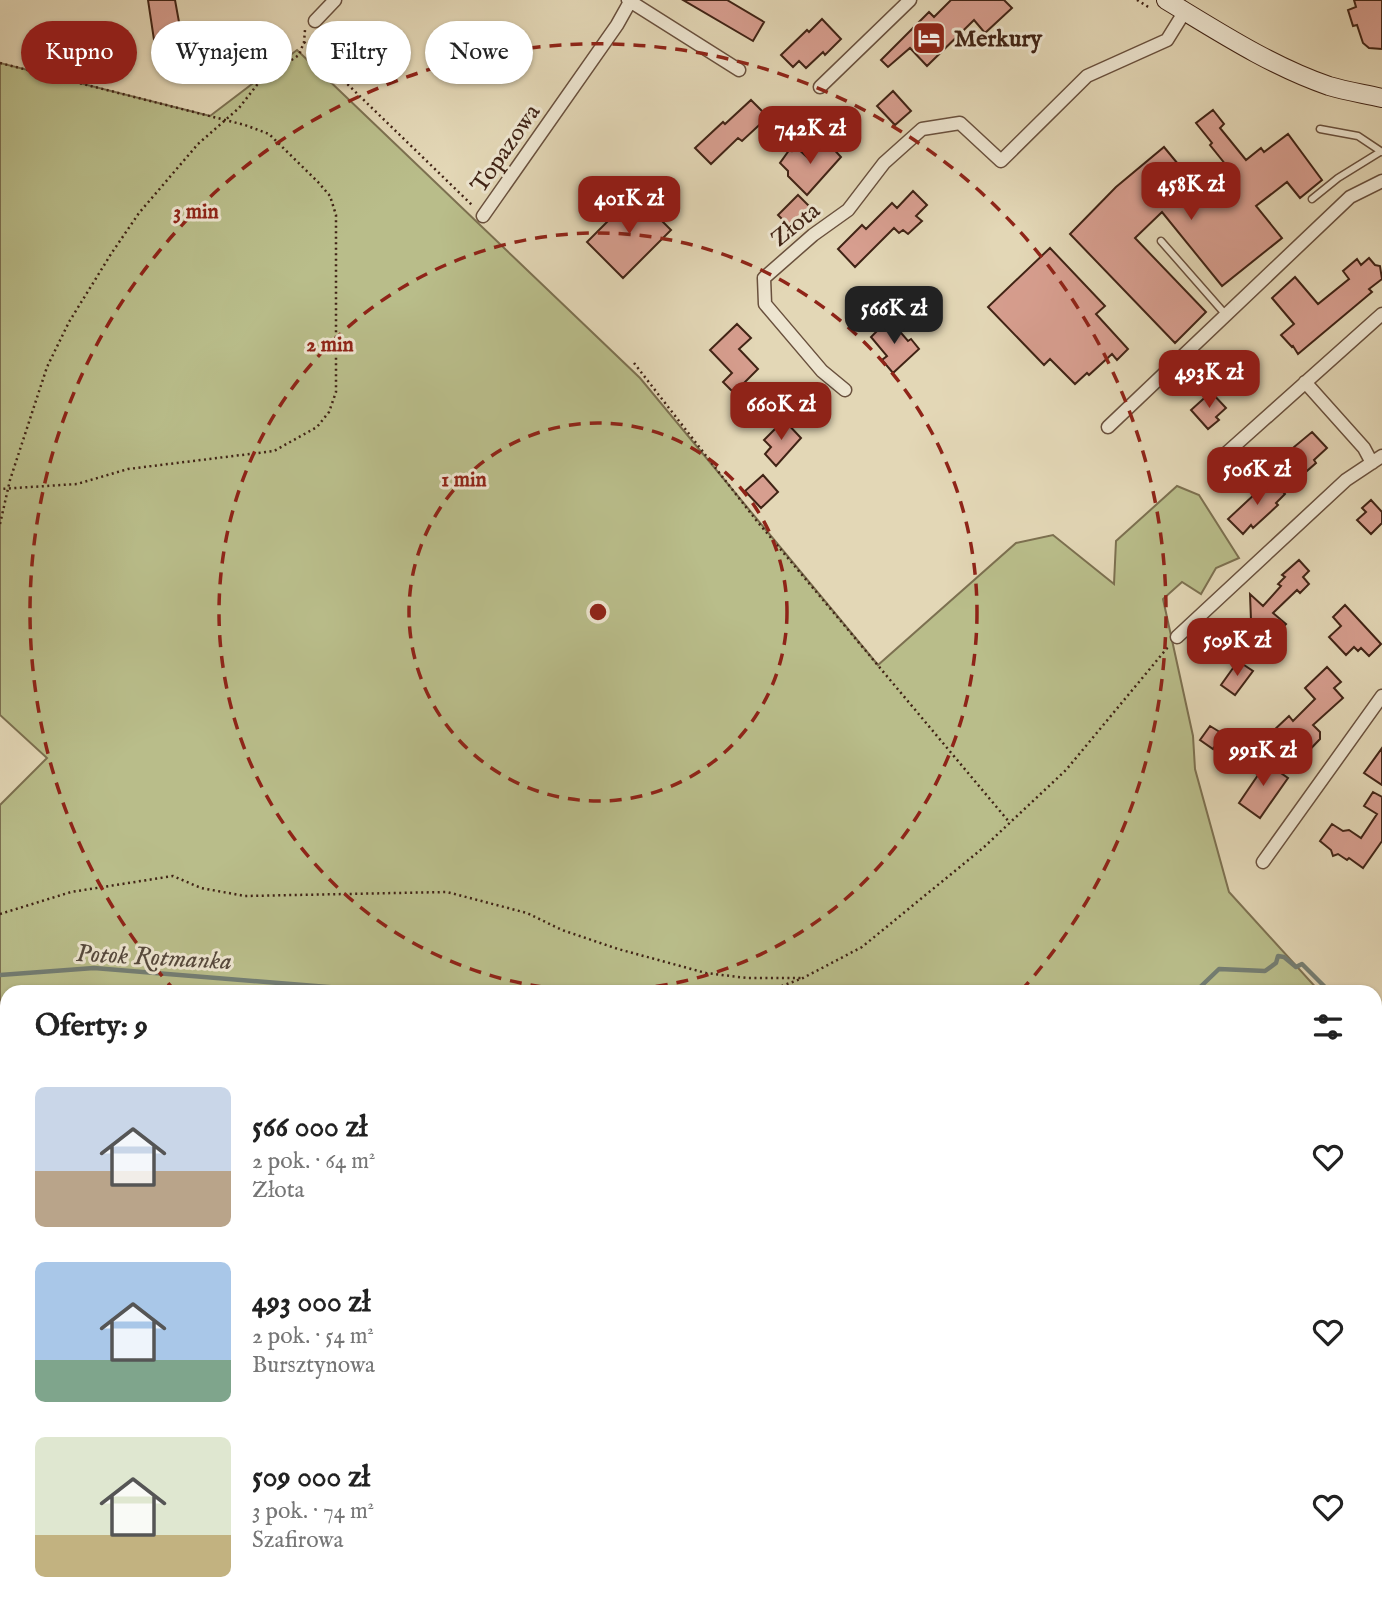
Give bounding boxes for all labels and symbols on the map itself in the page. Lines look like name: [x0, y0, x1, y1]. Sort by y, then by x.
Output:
hotel icon: Merkury: [910, 19, 948, 57]
place label: Merkury: [954, 24, 1043, 55]
street label: Topazowa: [464, 98, 548, 199]
pin: 742K zł: [745, 106, 875, 166]
pin: 458K zł: [1126, 162, 1256, 222]
pin: 401K zł: [564, 176, 694, 236]
street label: Złota: [765, 195, 827, 254]
text: 3 min: [173, 199, 219, 226]
pin: 566K zł: [829, 286, 959, 346]
text: 2 min: [306, 332, 354, 359]
pin: 493K zł: [1144, 350, 1274, 410]
pin: 660K zł: [716, 382, 846, 442]
pin: 506K zł: [1192, 448, 1322, 507]
text: 1 min: [441, 467, 487, 494]
centre of rings: [586, 600, 610, 624]
pin: 509K zł: [1172, 618, 1302, 678]
pin: 991K zł: [1198, 728, 1328, 788]
water label: Potok Rotmanka: [75, 937, 233, 978]

